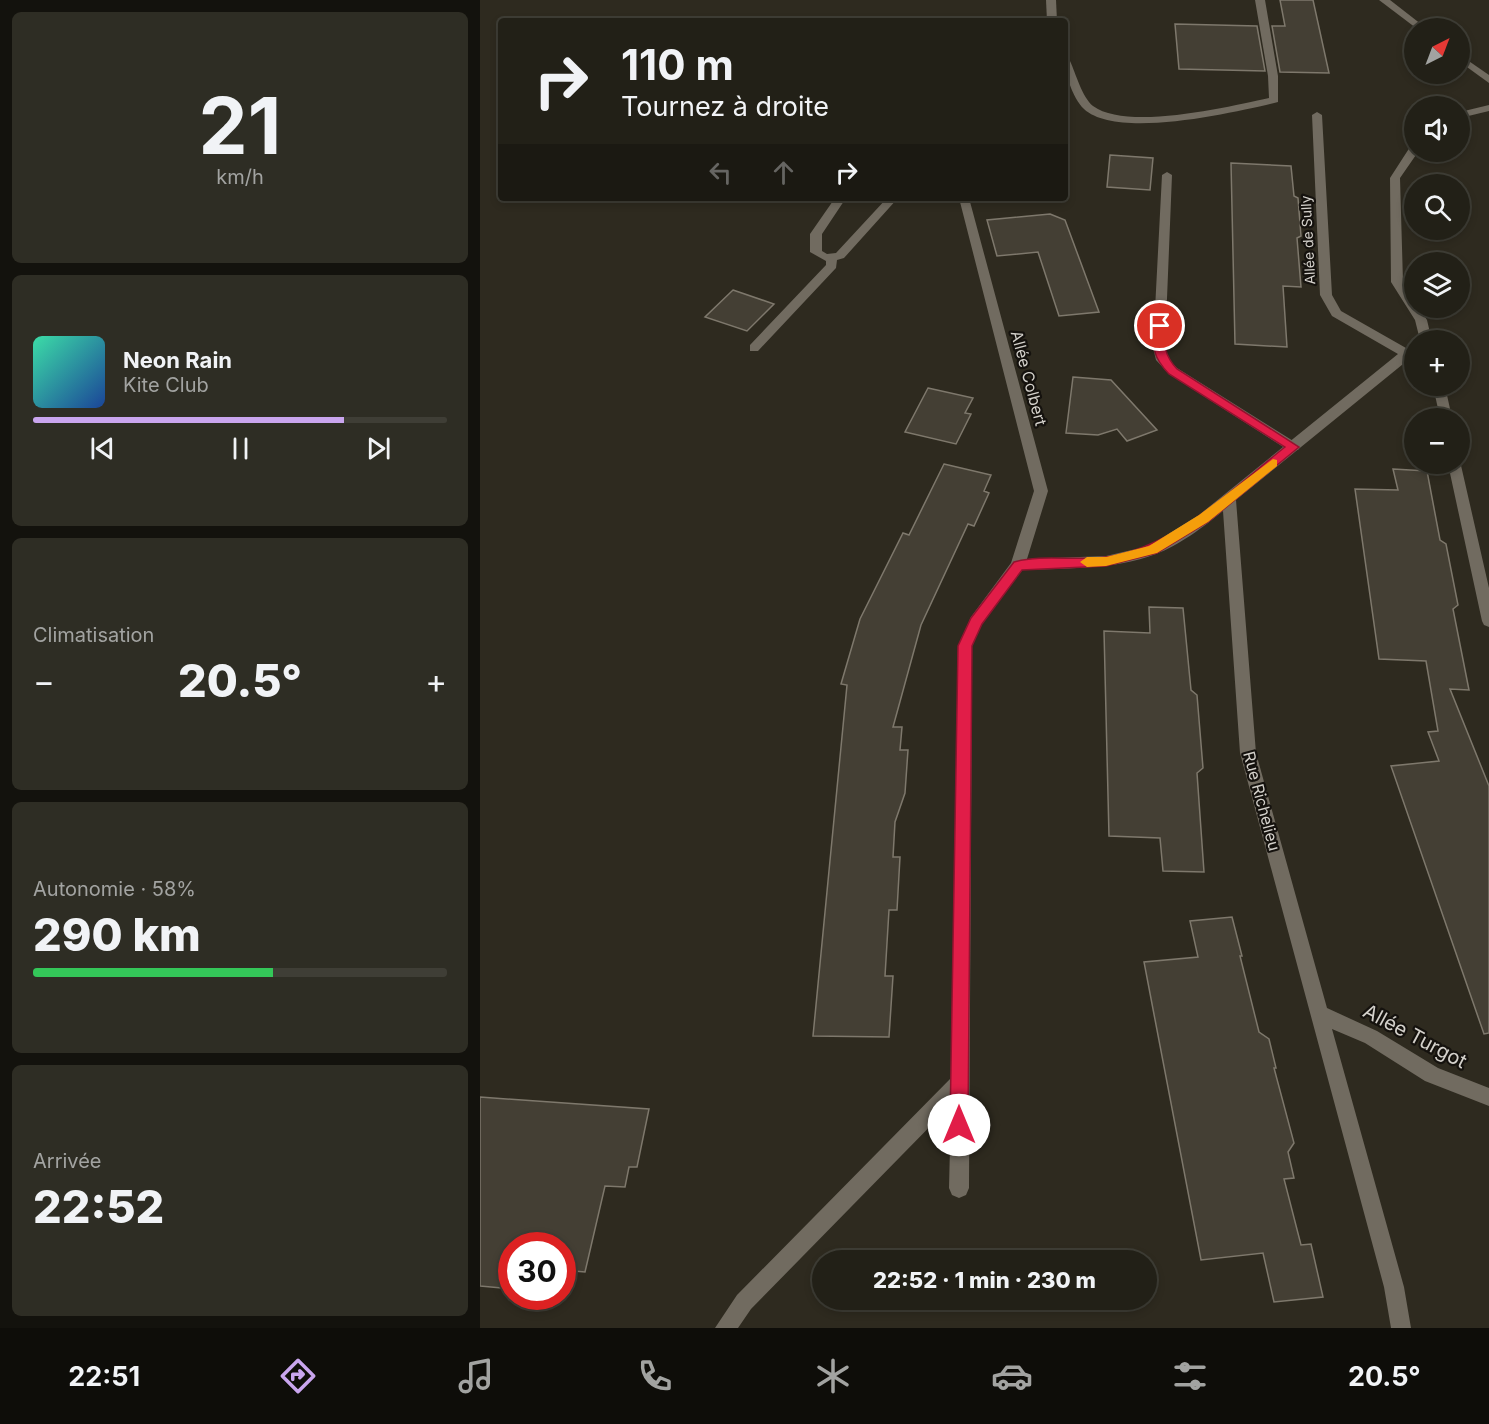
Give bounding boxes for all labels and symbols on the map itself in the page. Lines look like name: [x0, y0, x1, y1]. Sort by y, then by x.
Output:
north arrow: [1404, 18, 1470, 84]
street label: Allée de Sully: [1297, 195, 1318, 285]
pin: [1134, 300, 1185, 351]
street label: Allée Colbert: [1007, 328, 1051, 428]
street label: Rue Richelieu: [1239, 749, 1285, 853]
street label: Allée Turgot: [1359, 999, 1471, 1073]
position arrow: [927, 1093, 991, 1157]
speed limit sign: 30: [498, 1232, 576, 1310]

